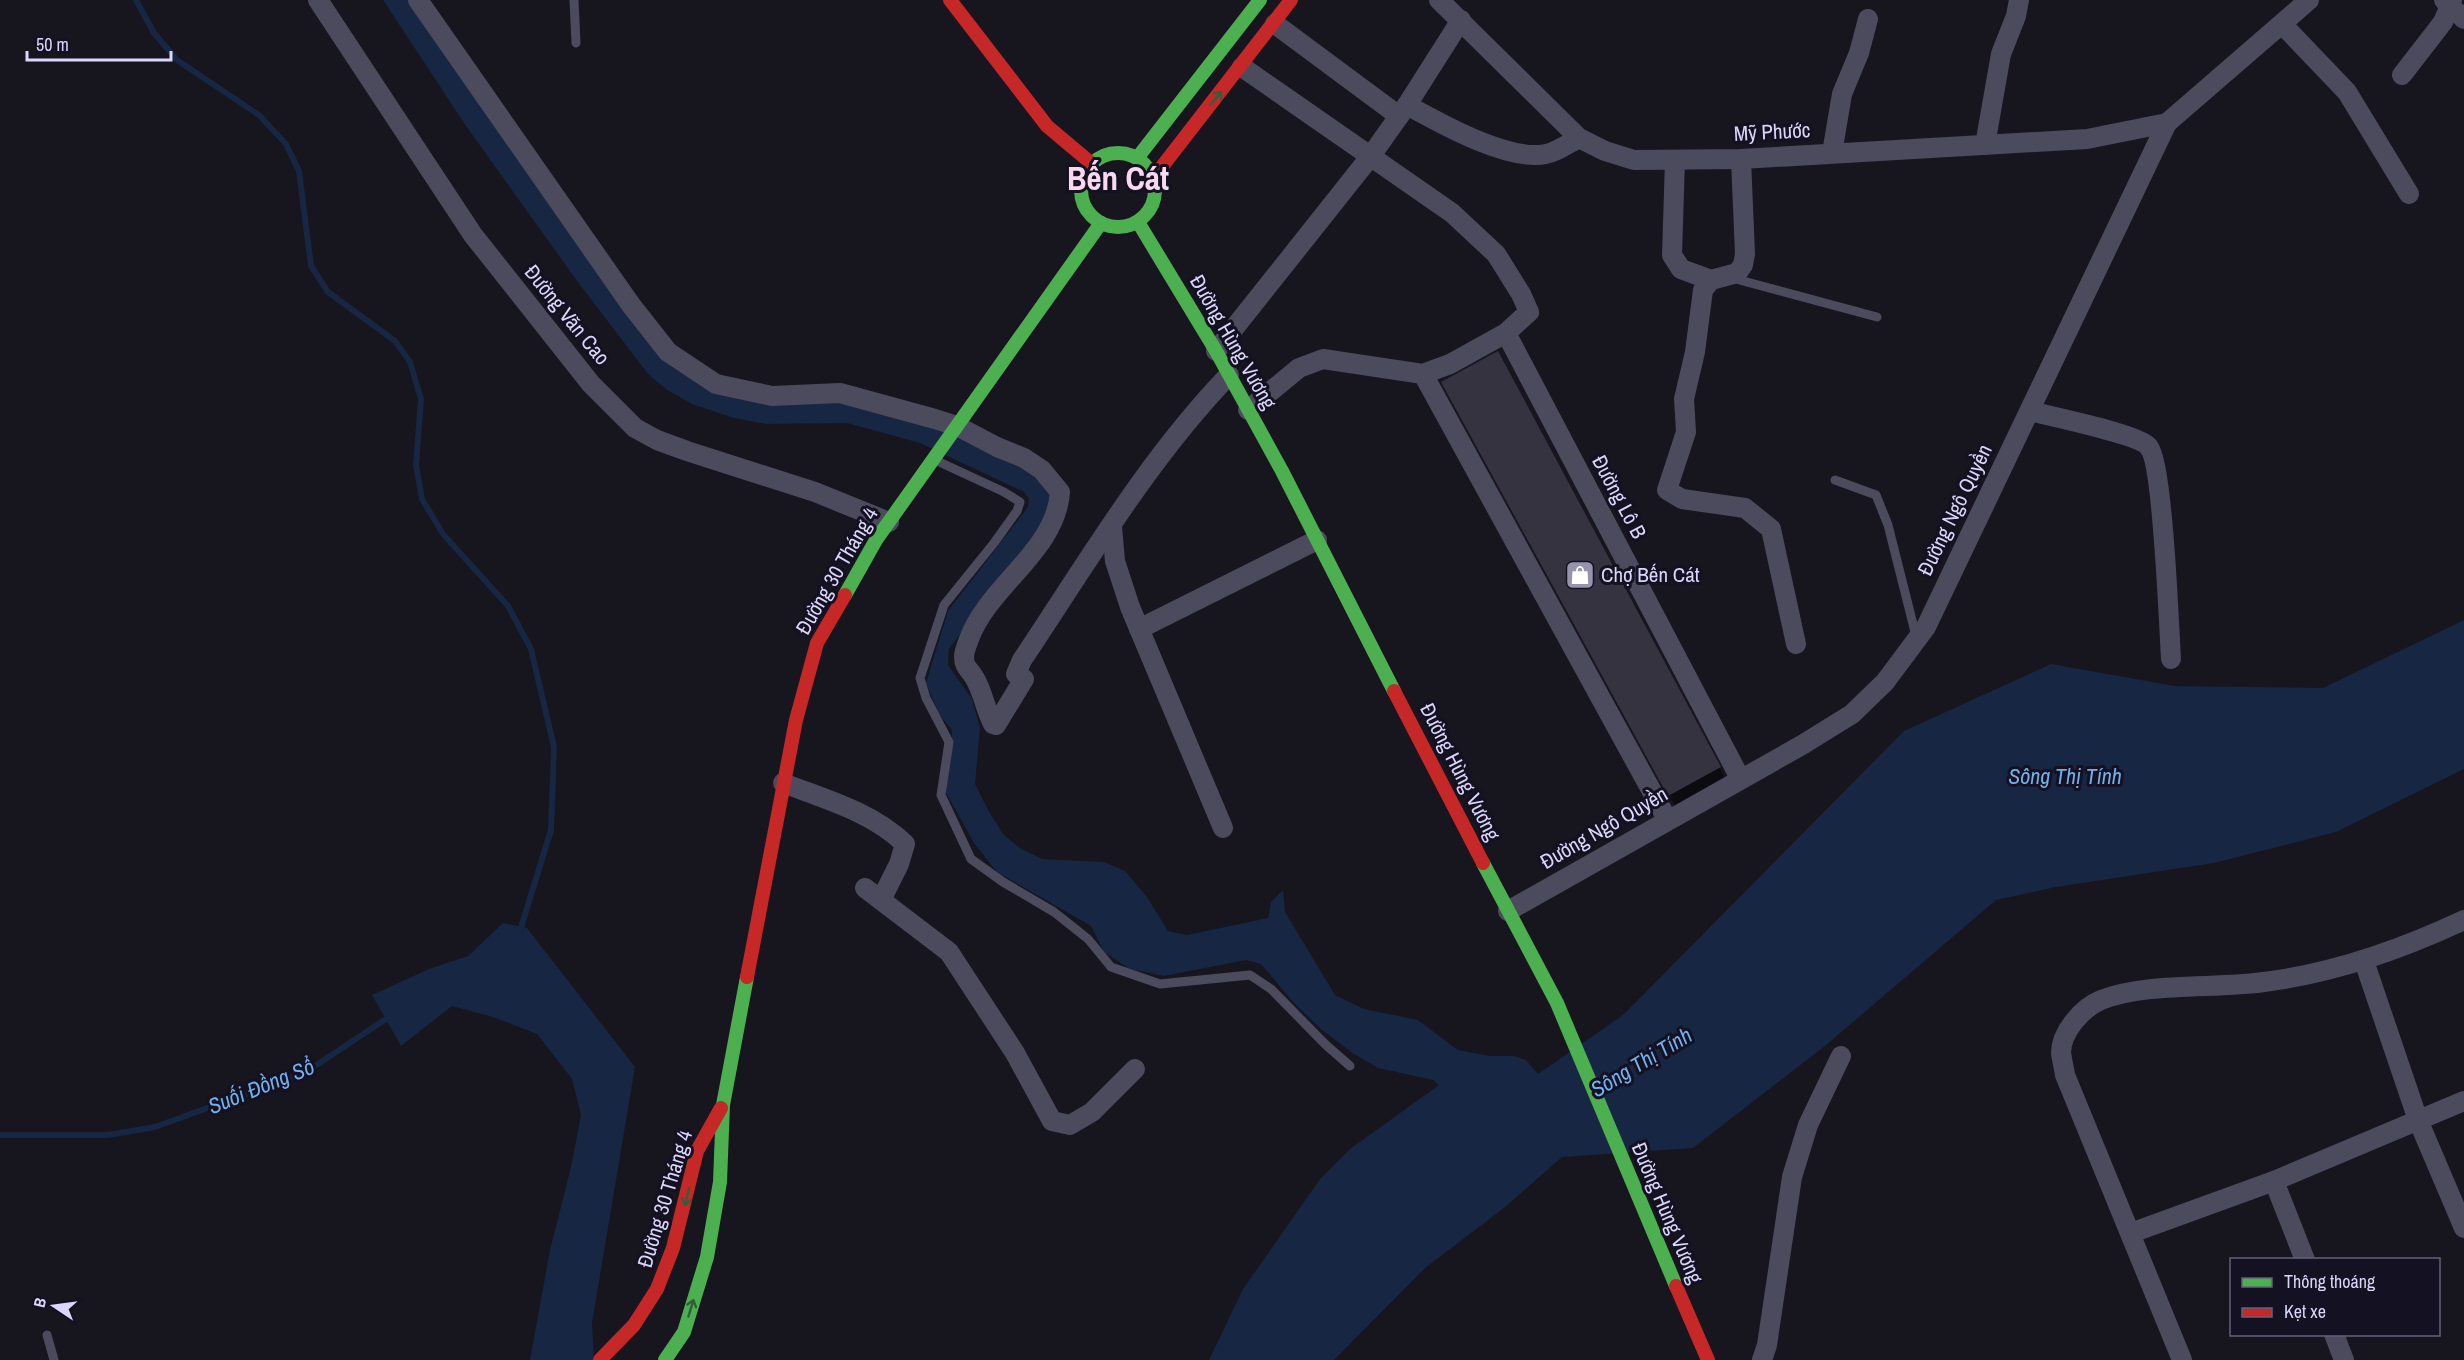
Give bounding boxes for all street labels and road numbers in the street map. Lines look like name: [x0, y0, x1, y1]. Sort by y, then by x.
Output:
street label: Mỹ Phước: [1733, 115, 1811, 148]
street label: Đường Văn Cao: [518, 258, 617, 371]
street label: Đường Hùng Vương: [1183, 269, 1284, 415]
street label: Đường Ngô Quyền: [1910, 439, 1999, 580]
street label: Đường Lô B: [1585, 450, 1654, 544]
street label: Đường 30 Tháng 4: [788, 501, 885, 640]
street label: Đường Hùng Vương: [1413, 698, 1508, 846]
street label: Đường Ngô Quyền: [1535, 779, 1673, 876]
street label: Đường 30 Tháng 4: [630, 1126, 699, 1271]
street label: Đường Hùng Vương: [1625, 1138, 1710, 1288]

